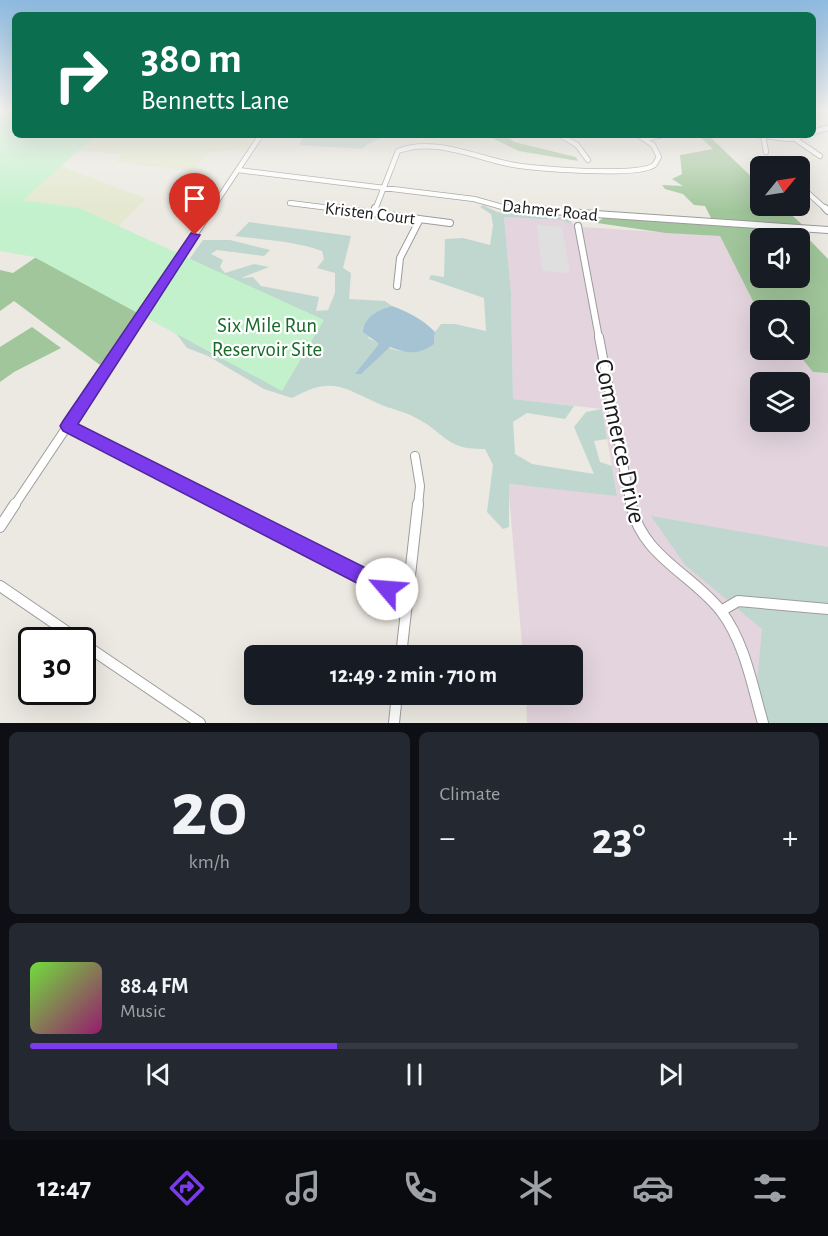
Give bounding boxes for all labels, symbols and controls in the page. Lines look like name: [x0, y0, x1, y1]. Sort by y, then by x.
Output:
icon: right: [42, 36, 120, 114]
text: 380 m: [141, 38, 242, 80]
text: Bennetts Lane: [141, 87, 289, 114]
north arrow: [750, 156, 810, 216]
map controls: [750, 156, 810, 432]
pin: [169, 173, 220, 235]
icon: arrive: [178, 182, 211, 215]
street label: Dahmer Road: [501, 197, 599, 225]
street label: Kristen Court: [324, 200, 416, 228]
button: sound: [750, 228, 810, 288]
button: search: [750, 300, 810, 360]
park label: Six Mile Run Reservoir Site: [212, 315, 322, 360]
street label: Commerce Drive: [590, 357, 650, 526]
button: layers: [750, 372, 810, 432]
position arrow: [355, 557, 419, 621]
speed limit sign: 30: [18, 627, 96, 705]
text: 12:49 · 2 min · 710 m: [330, 664, 497, 686]
text: 20: [171, 772, 248, 850]
text: Climate: [440, 784, 500, 804]
text: 23°: [592, 817, 646, 862]
text: −: [440, 822, 455, 855]
text: +: [782, 822, 798, 855]
text: km/h: [189, 852, 230, 872]
text: 88.4 FM: [120, 975, 188, 997]
text: Music: [120, 1001, 166, 1021]
icon: previous: [142, 1058, 175, 1091]
icon: pause: [398, 1058, 431, 1091]
icon: next: [654, 1058, 687, 1091]
icon: directions: [166, 1167, 208, 1209]
icon: music: [282, 1167, 324, 1209]
icon: phone: [399, 1167, 441, 1209]
icon: climate: [515, 1167, 557, 1209]
icon: car: [632, 1167, 674, 1209]
icon: filters: [749, 1167, 791, 1209]
text: 12:47: [37, 1174, 91, 1201]

